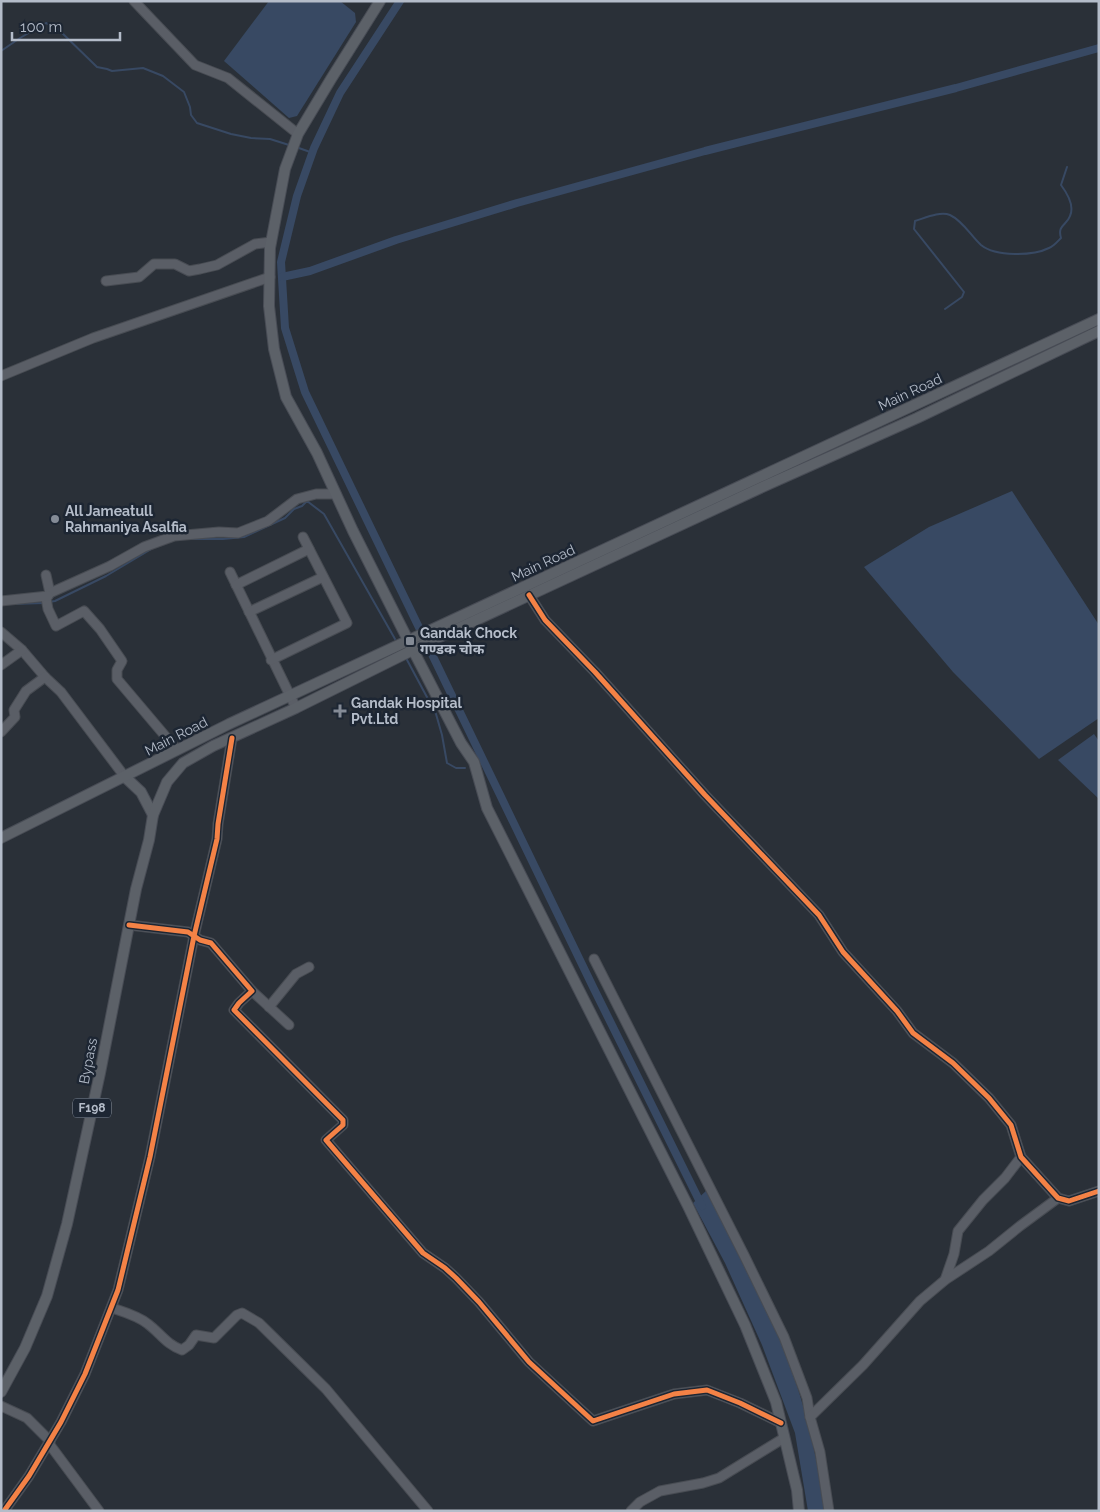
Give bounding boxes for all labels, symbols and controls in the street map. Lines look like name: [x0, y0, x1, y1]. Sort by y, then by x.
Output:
scale bar: [12, 10, 120, 42]
text: 100 m: [20, 18, 62, 36]
street label: Main Road: [876, 370, 944, 414]
place label: All Jameatull Rahmaniya Asalfia: [65, 503, 187, 535]
marker: All Jameatull Rahmaniya Asalfia: [49, 513, 61, 525]
street label: Main Road: [509, 541, 577, 585]
place label: Gandak Chock गण्डक चोक: [420, 625, 517, 657]
marker: Gandak Chock गण्डक चोक: [404, 635, 416, 647]
place label: Gandak Hospital Pvt.Ltd: [351, 695, 462, 727]
marker: Gandak Hospital Pvt.Ltd: [333, 704, 347, 718]
street label: Main Road: [142, 713, 210, 759]
street label: Bypass: [76, 1036, 100, 1085]
road number: F198: [73, 1098, 111, 1118]

